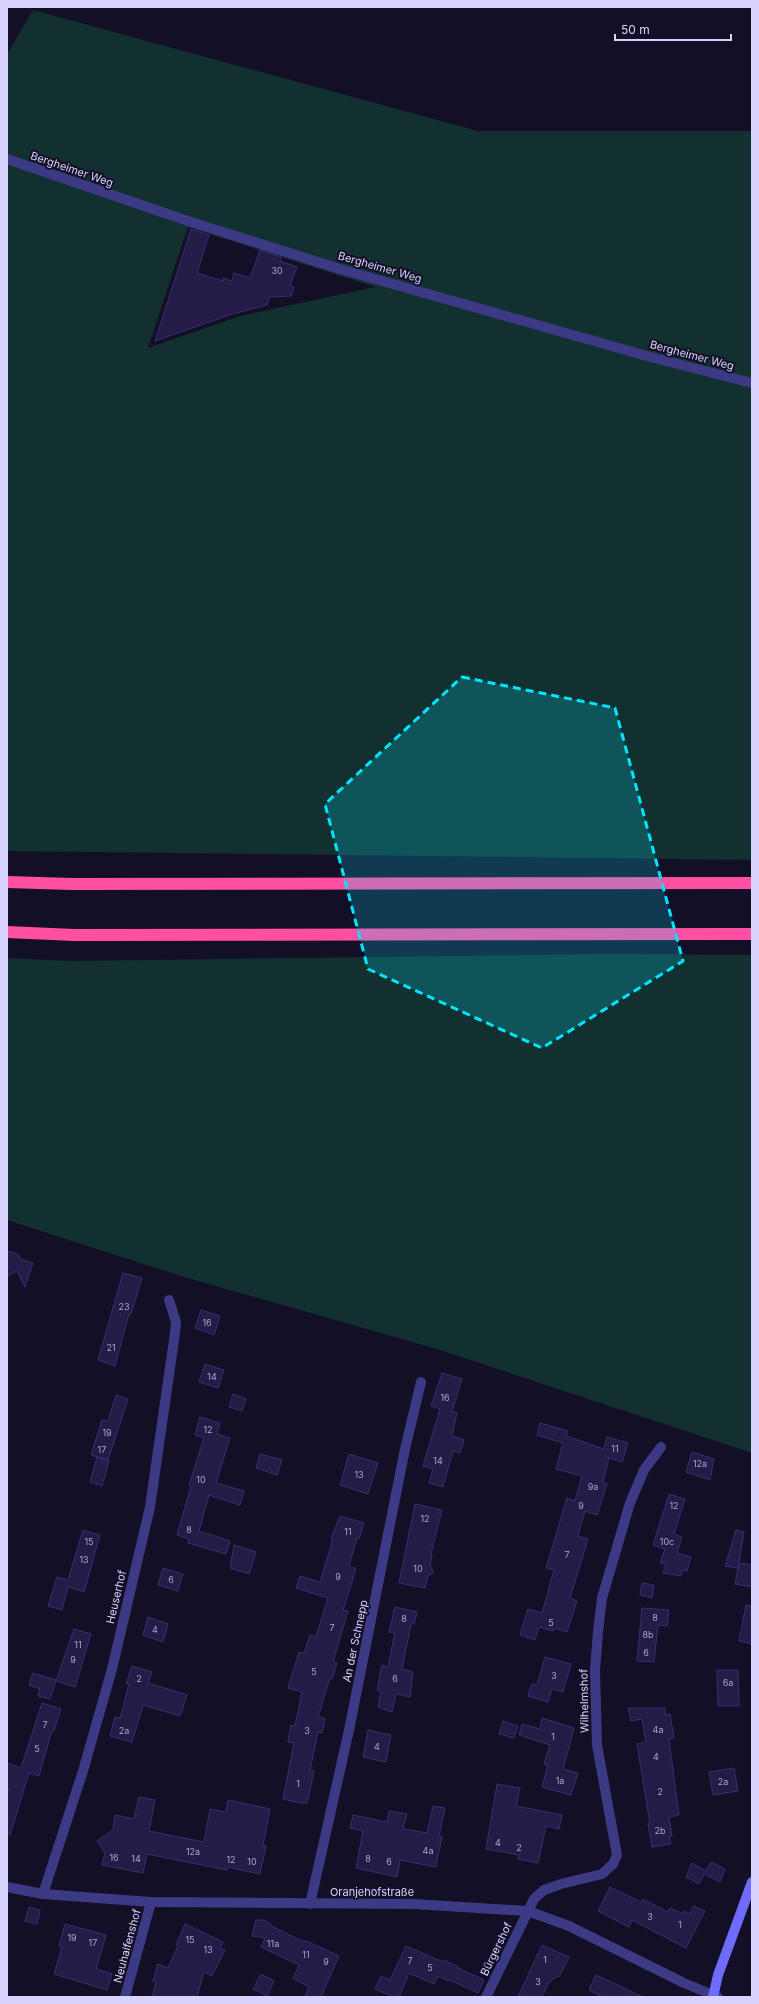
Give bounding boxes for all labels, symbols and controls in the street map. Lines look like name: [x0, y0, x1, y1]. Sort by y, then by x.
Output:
scale bar: [615, 16, 731, 42]
text: 50 m: [621, 22, 650, 37]
street label: Bergheimer Weg: [29, 148, 115, 190]
street label: Bergheimer Weg: [336, 248, 424, 286]
house number: 30: [271, 265, 283, 276]
street label: Bergheimer Weg: [648, 337, 736, 373]
house number: 23: [118, 1301, 130, 1312]
house number: 16: [202, 1317, 212, 1328]
house number: 21: [106, 1342, 116, 1353]
house number: 14: [207, 1371, 217, 1382]
house number: 16: [440, 1392, 450, 1403]
house number: 12: [203, 1424, 213, 1435]
house number: 19: [102, 1427, 112, 1438]
house number: 11: [611, 1443, 619, 1454]
house number: 17: [98, 1444, 106, 1455]
house number: 14: [433, 1455, 443, 1466]
house number: 12a: [693, 1458, 707, 1469]
house number: 13: [354, 1469, 364, 1480]
house number: 10: [196, 1474, 206, 1485]
house number: 9a: [588, 1481, 598, 1492]
house number: 9: [578, 1500, 584, 1511]
house number: 12: [669, 1500, 679, 1511]
house number: 12: [420, 1513, 430, 1524]
house number: 8: [186, 1524, 192, 1535]
house number: 11: [344, 1526, 352, 1537]
house number: 15: [84, 1536, 94, 1547]
house number: 10c: [660, 1536, 674, 1547]
house number: 7: [564, 1549, 570, 1560]
house number: 13: [79, 1554, 89, 1565]
house number: 10: [413, 1563, 423, 1574]
street label: Heuserhof: [103, 1569, 129, 1625]
house number: 9: [335, 1571, 341, 1582]
house number: 6: [168, 1574, 174, 1585]
street label: An der Schnepp: [339, 1598, 371, 1683]
house number: 8: [652, 1612, 658, 1623]
house number: 8: [401, 1613, 407, 1624]
house number: 5: [548, 1617, 554, 1628]
house number: 7: [329, 1622, 335, 1633]
house number: 4: [152, 1624, 158, 1635]
house number: 8b: [642, 1629, 654, 1640]
house number: 11: [74, 1639, 82, 1650]
house number: 6: [643, 1647, 649, 1658]
house number: 9: [70, 1654, 76, 1665]
house number: 5: [311, 1666, 317, 1677]
street label: Wilhelmshof: [576, 1669, 592, 1733]
house number: 3: [551, 1670, 557, 1681]
house number: 2: [136, 1673, 142, 1684]
house number: 6: [392, 1673, 398, 1684]
house number: 6a: [723, 1677, 733, 1688]
house number: 7: [42, 1719, 48, 1730]
house number: 4a: [653, 1724, 663, 1735]
house number: 2a: [119, 1725, 129, 1736]
house number: 3: [304, 1725, 310, 1736]
house number: 1: [551, 1731, 555, 1742]
house number: 4: [374, 1741, 380, 1752]
house number: 5: [34, 1743, 40, 1754]
house number: 4: [653, 1751, 659, 1762]
house number: 1a: [556, 1775, 564, 1786]
house number: 2a: [718, 1776, 728, 1787]
house number: 1: [296, 1778, 300, 1789]
house number: 2: [657, 1786, 663, 1797]
house number: 2b: [655, 1825, 666, 1836]
house number: 4: [495, 1837, 501, 1848]
house number: 2: [516, 1842, 522, 1853]
house number: 4a: [423, 1845, 433, 1856]
house number: 12a: [186, 1846, 200, 1857]
house number: 16: [109, 1852, 119, 1863]
house number: 14: [131, 1853, 141, 1864]
house number: 8: [365, 1853, 371, 1864]
house number: 12: [226, 1854, 236, 1865]
house number: 10: [247, 1856, 257, 1867]
house number: 6: [386, 1856, 392, 1867]
street label: Oranjehofstraße: [330, 1885, 414, 1899]
street label: Neuhalfenshof: [110, 1907, 144, 1985]
house number: 3: [647, 1911, 653, 1922]
house number: 1: [678, 1919, 682, 1930]
street label: Bürgershof: [477, 1920, 515, 1978]
house number: 19: [67, 1932, 77, 1943]
house number: 15: [185, 1934, 195, 1945]
house number: 17: [89, 1937, 97, 1948]
house number: 11a: [267, 1938, 279, 1949]
house number: 13: [203, 1944, 213, 1955]
house number: 11: [302, 1949, 310, 1960]
house number: 1: [543, 1954, 547, 1965]
house number: 7: [407, 1955, 413, 1966]
house number: 9: [323, 1956, 329, 1967]
house number: 5: [427, 1962, 433, 1973]
house number: 3: [535, 1976, 541, 1987]

